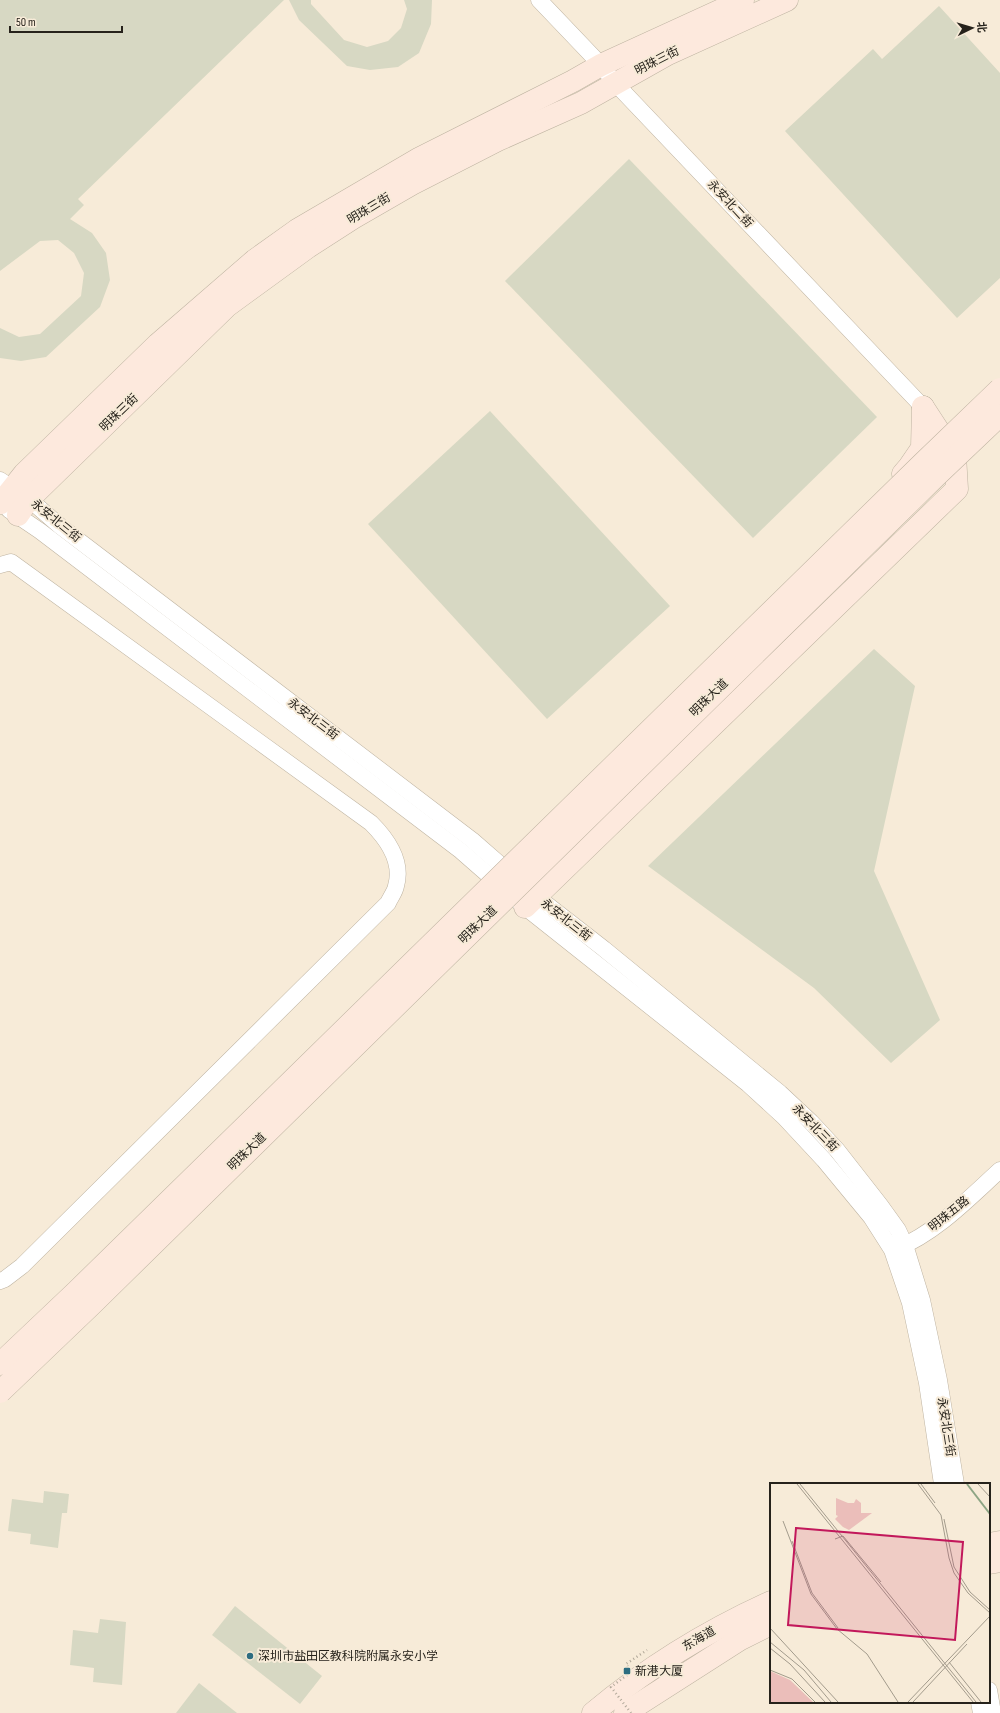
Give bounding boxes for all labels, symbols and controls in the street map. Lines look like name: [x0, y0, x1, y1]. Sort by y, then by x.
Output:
scale bar: [10, 8, 122, 34]
north arrow: [952, 8, 992, 48]
text: 50 m: [16, 15, 36, 30]
text: 北: [975, 21, 988, 33]
street label: 明珠三街: [632, 43, 682, 79]
street label: 永安北二街: [704, 177, 756, 231]
street label: 明珠三街: [345, 190, 393, 228]
street label: 明珠三街: [97, 391, 141, 435]
street label: 永安北三街: [28, 496, 84, 546]
street label: 明珠大道: [687, 676, 731, 720]
street label: 永安北三街: [285, 695, 341, 743]
street label: 永安北三街: [538, 896, 594, 944]
street label: 明珠大道: [456, 903, 500, 947]
street label: 永安北三街: [789, 1101, 841, 1155]
street label: 明珠大道: [225, 1130, 269, 1174]
street label: 明珠五路: [926, 1193, 972, 1235]
street label: 永安北三街: [934, 1396, 958, 1458]
inset map: [770, 1483, 990, 1703]
street label: 东海道: [680, 1624, 718, 1654]
place label: 深圳市盐田区教科院附属永安小学: [258, 1649, 438, 1664]
marker: 深圳市盐田区教科院附属永安小学: [245, 1651, 255, 1661]
place label: 新港大厦: [635, 1664, 683, 1679]
marker: 新港大厦: [622, 1666, 632, 1676]

